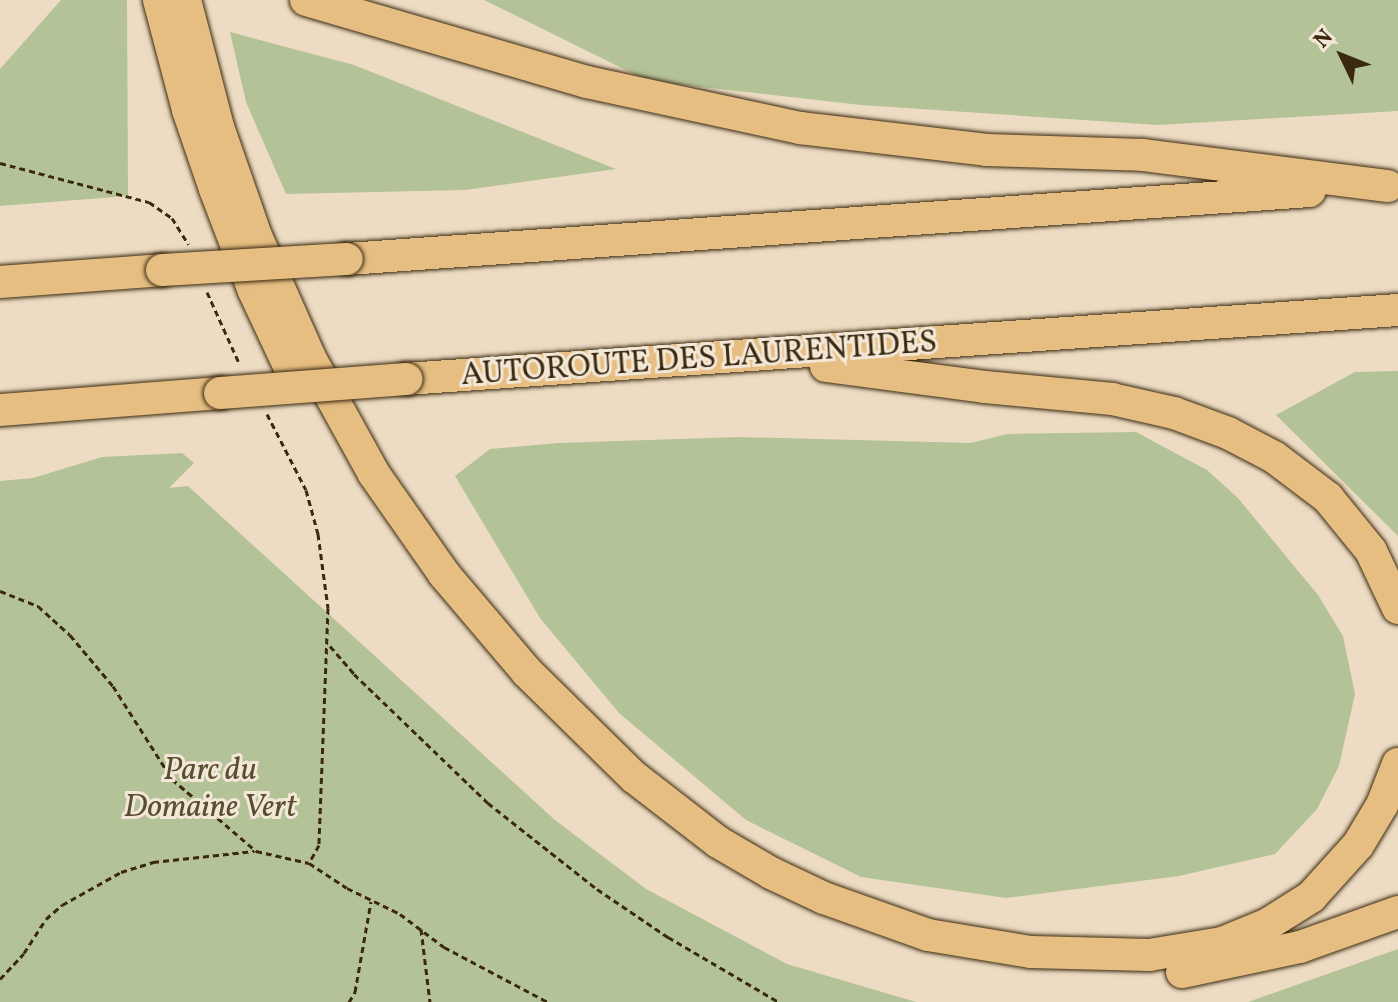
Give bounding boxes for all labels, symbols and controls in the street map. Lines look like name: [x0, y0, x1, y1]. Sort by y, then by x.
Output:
north arrow: [1302, 16, 1382, 96]
text: N: [1307, 23, 1341, 56]
street label: AUTOROUTE DES LAURENTIDES: [460, 324, 938, 396]
park label: Parc du Domaine Vert: [124, 753, 296, 828]

